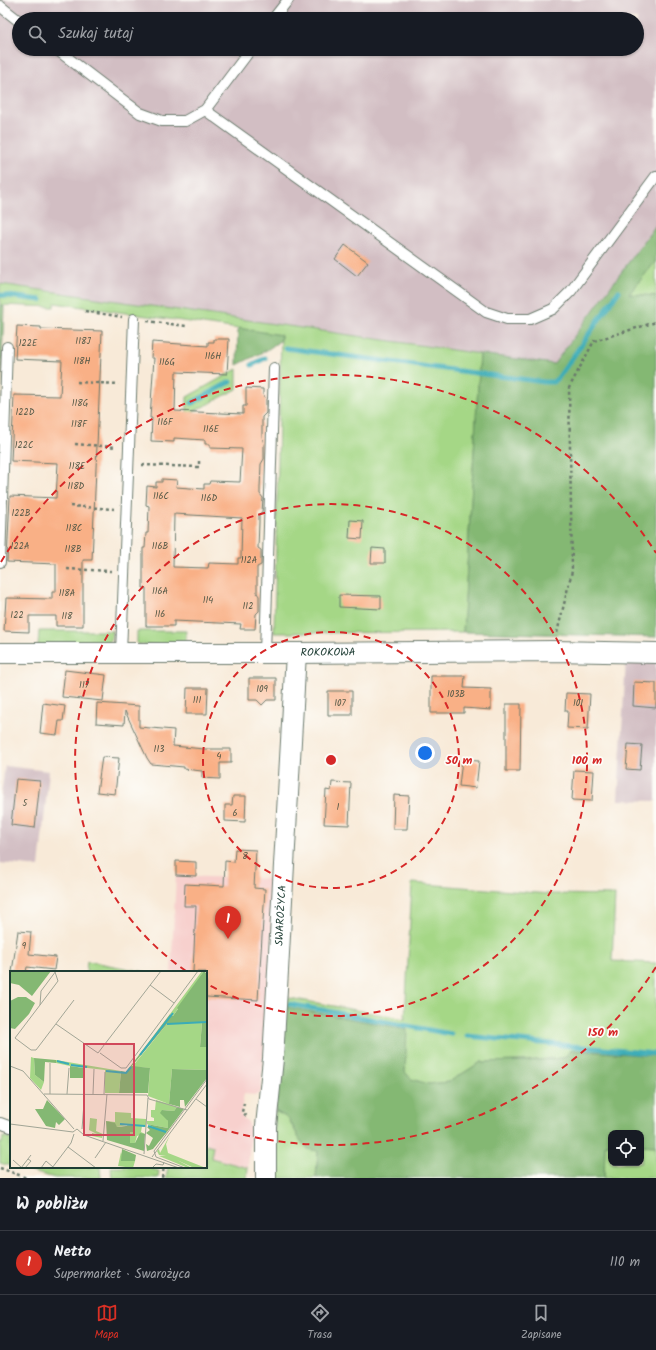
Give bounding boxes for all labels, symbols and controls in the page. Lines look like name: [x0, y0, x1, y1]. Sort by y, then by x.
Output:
search box: [12, 12, 644, 56]
text: Szukaj tutaj: [58, 22, 133, 46]
icon: search: [26, 23, 48, 45]
house number: 118J: [75, 334, 91, 349]
house number: 122E: [19, 336, 38, 351]
house number: 116H: [205, 349, 221, 364]
house number: 118H: [73, 354, 91, 369]
house number: 116G: [159, 355, 175, 370]
house number: 118G: [72, 396, 88, 411]
house number: 122D: [15, 405, 35, 420]
house number: 116F: [157, 415, 174, 430]
house number: 118F: [71, 417, 88, 432]
house number: 116E: [203, 422, 220, 437]
house number: 122C: [15, 438, 33, 453]
house number: 118E: [69, 459, 86, 474]
house number: 118D: [68, 479, 85, 494]
house number: 116C: [153, 489, 169, 504]
house number: 116D: [201, 491, 217, 506]
house number: 122B: [11, 506, 31, 521]
house number: 118C: [66, 521, 82, 536]
house number: 122A: [11, 539, 30, 554]
house number: 116B: [152, 539, 168, 554]
house number: 118B: [65, 542, 82, 557]
house number: 112A: [241, 553, 258, 568]
house number: 116A: [152, 584, 169, 599]
house number: 118A: [59, 586, 76, 601]
house number: 114: [203, 593, 213, 608]
house number: 112: [243, 599, 253, 614]
house number: 116: [155, 607, 165, 622]
house number: 122: [10, 608, 24, 623]
house number: 118: [61, 609, 73, 624]
street label: ROKOKOWA: [300, 644, 356, 662]
house number: 117: [79, 678, 90, 693]
house number: 109: [256, 682, 268, 697]
house number: 103B: [447, 687, 465, 702]
house number: 111: [193, 693, 201, 708]
house number: 107: [334, 696, 347, 711]
house number: 101: [573, 696, 583, 711]
house number: 113: [154, 742, 164, 757]
your location: [415, 743, 435, 763]
house number: 4: [217, 749, 222, 764]
text: 50 m: [445, 751, 473, 770]
text: 100 m: [572, 751, 602, 770]
centre of rings: [324, 753, 338, 767]
house number: 5: [23, 796, 29, 811]
house number: 1: [337, 800, 340, 815]
house number: 6: [232, 806, 238, 821]
house number: 8: [242, 849, 248, 864]
street label: SWAROŻYCA: [270, 884, 292, 946]
pin: 1: [215, 906, 241, 939]
house number: 9: [22, 939, 27, 954]
inset map: [10, 971, 207, 1168]
text: 150 m: [588, 1023, 618, 1042]
map controls: [608, 1130, 644, 1166]
button: locate: [608, 1130, 644, 1166]
text: W pobliżu: [16, 1191, 87, 1218]
text: Netto: [54, 1240, 91, 1264]
text: 1: [27, 1252, 31, 1273]
text: 110 m: [610, 1252, 640, 1273]
text: Supermarket · Swarożyca: [54, 1264, 190, 1285]
tab: Mapa: [94, 1302, 119, 1344]
tab: Trasa: [308, 1302, 332, 1344]
tab: Zapisane: [521, 1302, 562, 1344]

